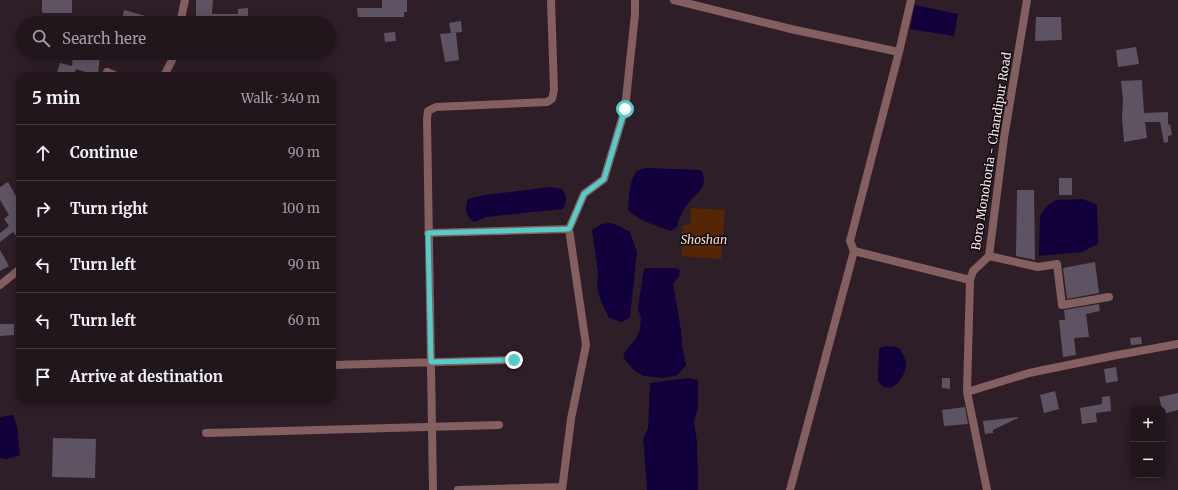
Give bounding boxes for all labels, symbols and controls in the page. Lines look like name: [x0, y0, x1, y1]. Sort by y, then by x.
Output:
search box: [16, 16, 336, 60]
icon: search: [30, 27, 52, 49]
text: Search here: [62, 29, 146, 48]
street label: Boro Monohoria - Chandipur Road: [968, 51, 1014, 251]
text: 5 min: [32, 87, 80, 109]
text: Walk · 340 m: [241, 90, 320, 107]
route start: [616, 100, 634, 118]
icon: ahead: [32, 142, 54, 164]
text: Continue: [70, 143, 138, 162]
text: 90 m: [288, 144, 320, 161]
icon: right: [32, 198, 54, 220]
text: Turn right: [70, 199, 148, 218]
text: 100 m: [282, 200, 320, 217]
park label: Shoshan: [681, 232, 727, 247]
icon: left: [32, 254, 54, 276]
text: Turn left: [70, 255, 136, 274]
text: 90 m: [288, 256, 320, 273]
icon: left: [32, 310, 54, 332]
text: Turn left: [70, 311, 136, 330]
text: 60 m: [288, 312, 320, 329]
route end: [505, 351, 523, 369]
icon: arrive: [32, 366, 54, 388]
text: Arrive at destination: [70, 367, 223, 386]
map controls: [1130, 406, 1166, 478]
button: +: [1130, 406, 1166, 442]
button: −: [1130, 442, 1166, 478]

